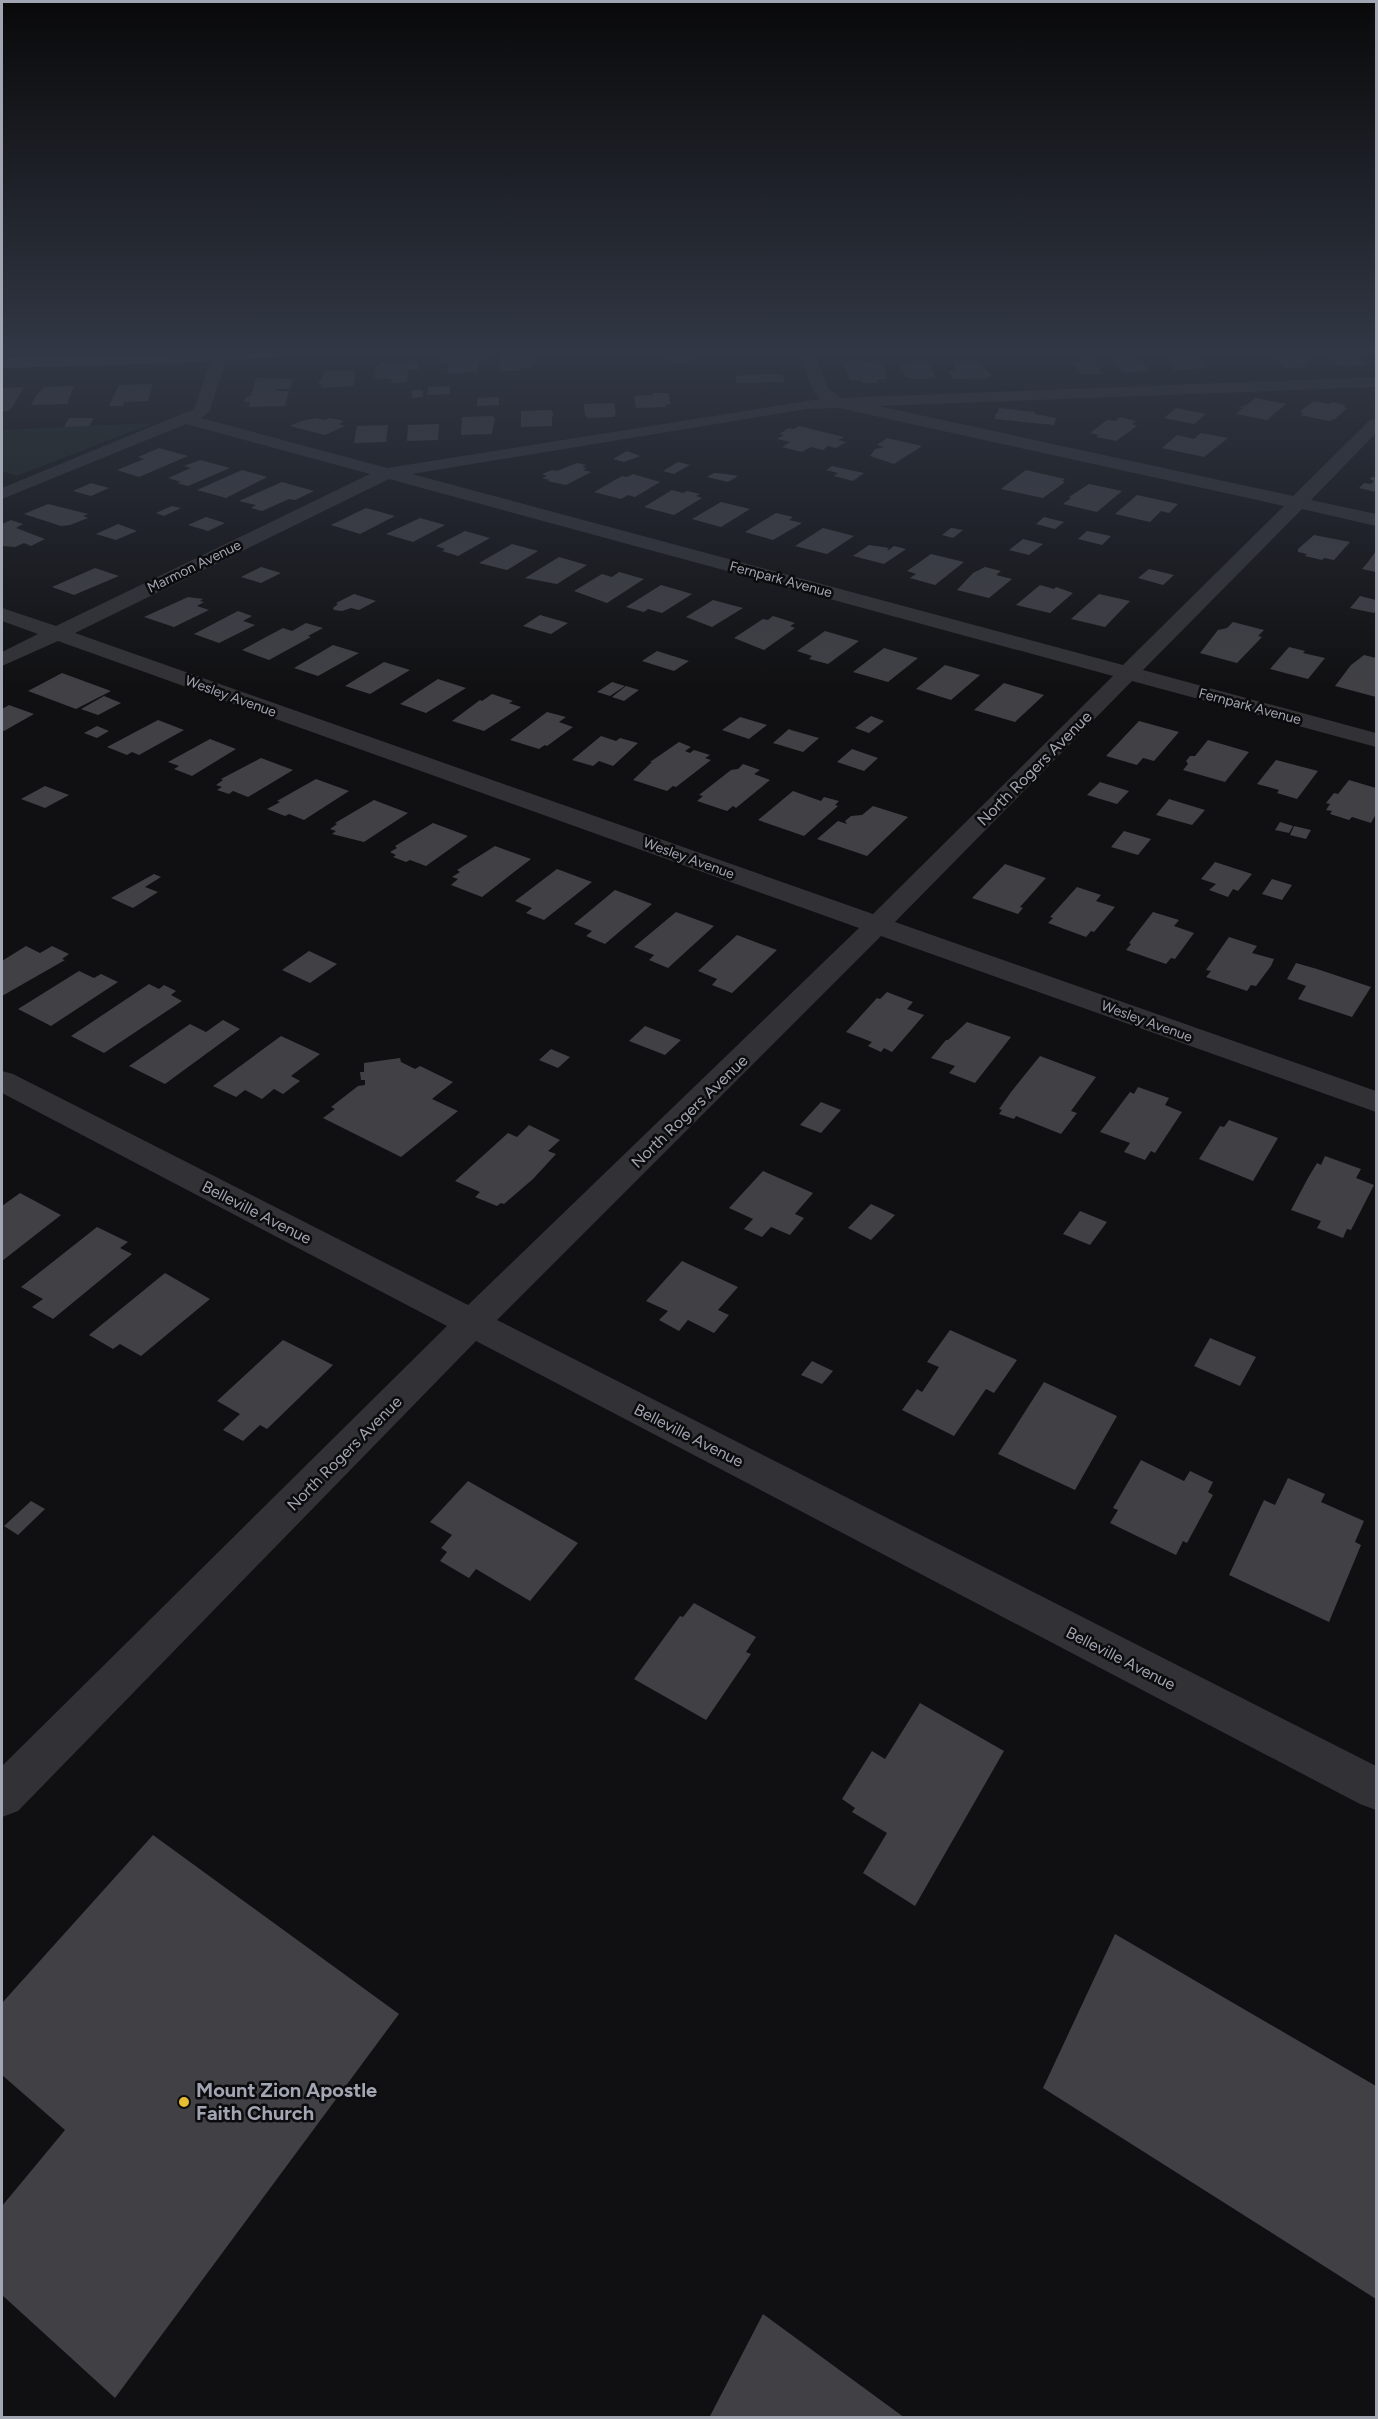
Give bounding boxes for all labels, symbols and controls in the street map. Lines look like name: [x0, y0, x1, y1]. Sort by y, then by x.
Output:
street label: Marmon Avenue: [144, 536, 244, 597]
street label: Fernpark Avenue: [728, 558, 834, 601]
street label: Wesley Avenue: [183, 672, 279, 721]
street label: Fernpark Avenue: [1197, 685, 1303, 728]
street label: North Rogers Avenue: [973, 707, 1096, 830]
street label: Wesley Avenue: [641, 834, 737, 883]
street label: Wesley Avenue: [1099, 997, 1195, 1046]
street label: North Rogers Avenue: [627, 1051, 752, 1172]
street label: Belleville Avenue: [199, 1177, 315, 1248]
street label: North Rogers Avenue: [283, 1392, 406, 1515]
street label: Belleville Avenue: [631, 1400, 747, 1471]
street label: Belleville Avenue: [1063, 1623, 1179, 1694]
place label: Mount Zion Apostle Faith Church: [196, 2078, 377, 2125]
marker: Mount Zion Apostle Faith Church: [177, 2095, 191, 2109]

